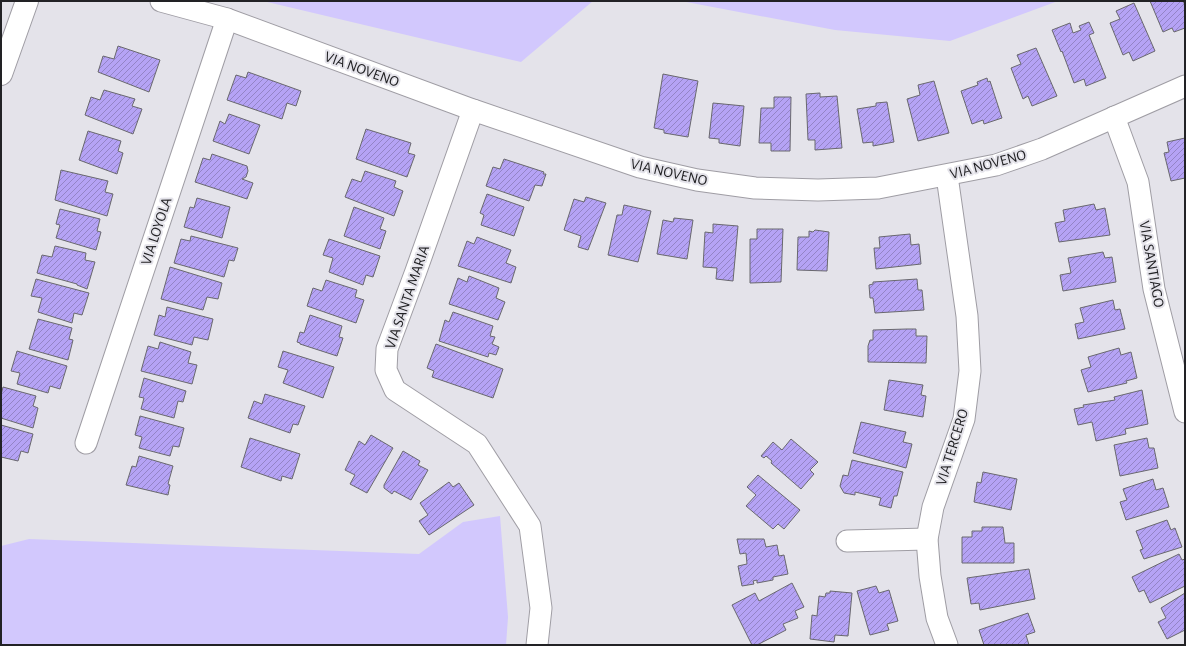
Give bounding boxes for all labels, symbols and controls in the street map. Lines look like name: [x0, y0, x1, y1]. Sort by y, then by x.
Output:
street label: VIA NOVENO: [323, 49, 401, 90]
street label: VIA NOVENO: [948, 147, 1028, 182]
street label: VIA NOVENO: [629, 156, 709, 189]
street label: VIA LOYOLA: [138, 195, 175, 267]
street label: VIA SANTIAGO: [1137, 220, 1167, 309]
street label: VIA SANTA MARIA: [383, 243, 432, 351]
street label: VIA TERCERO: [934, 407, 971, 487]

